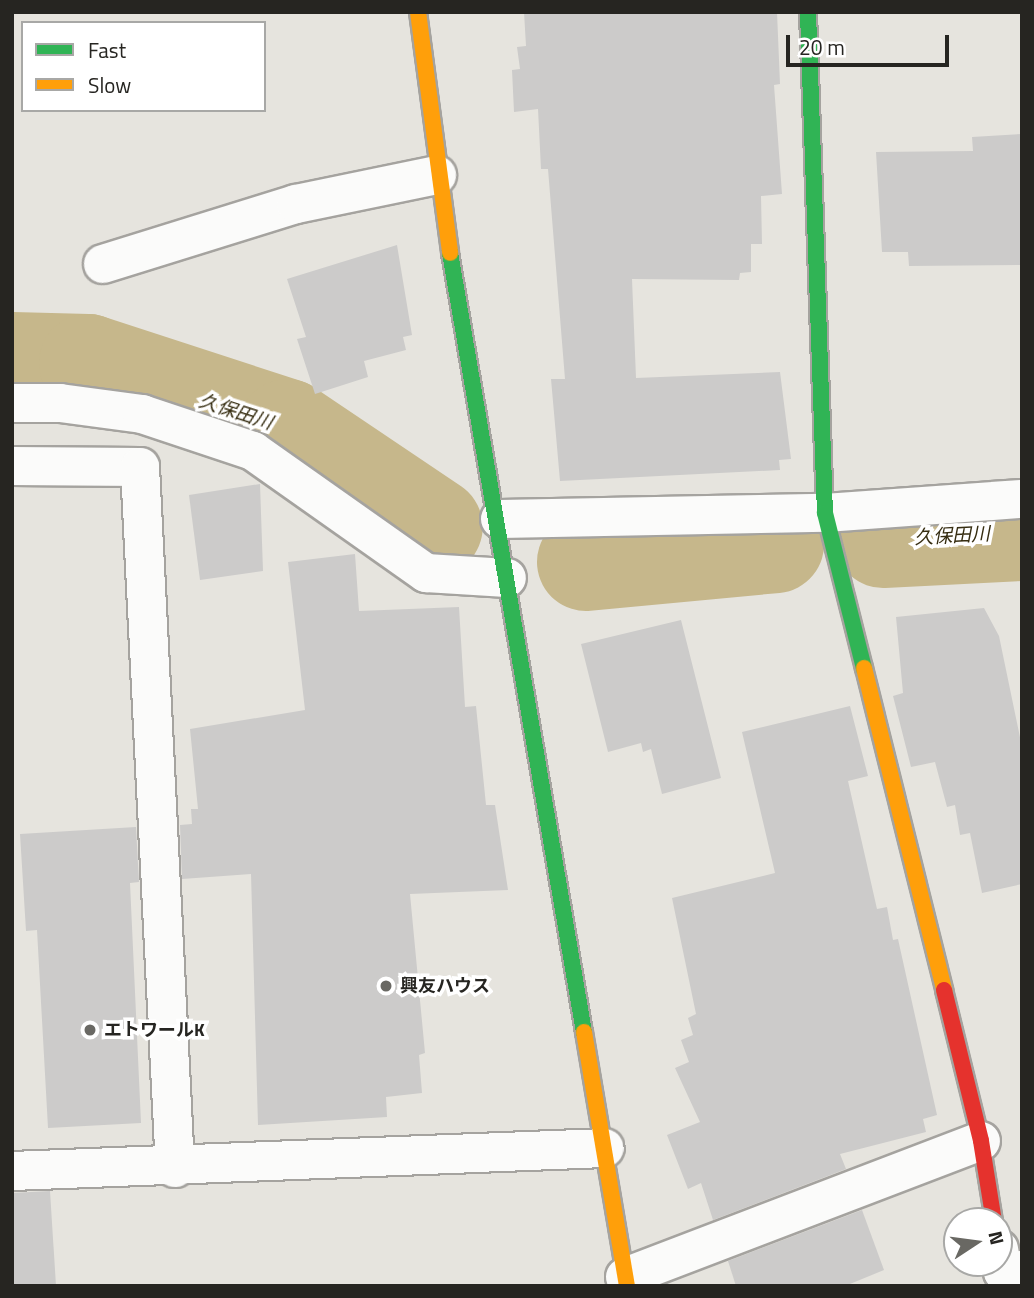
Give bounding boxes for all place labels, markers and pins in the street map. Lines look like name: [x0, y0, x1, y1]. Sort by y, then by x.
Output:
place label: 興友ハウス: [400, 975, 490, 997]
marker: 興友ハウス: [378, 978, 394, 994]
place label: エトワールK: [104, 1019, 205, 1041]
marker: エトワールK: [82, 1022, 98, 1038]

